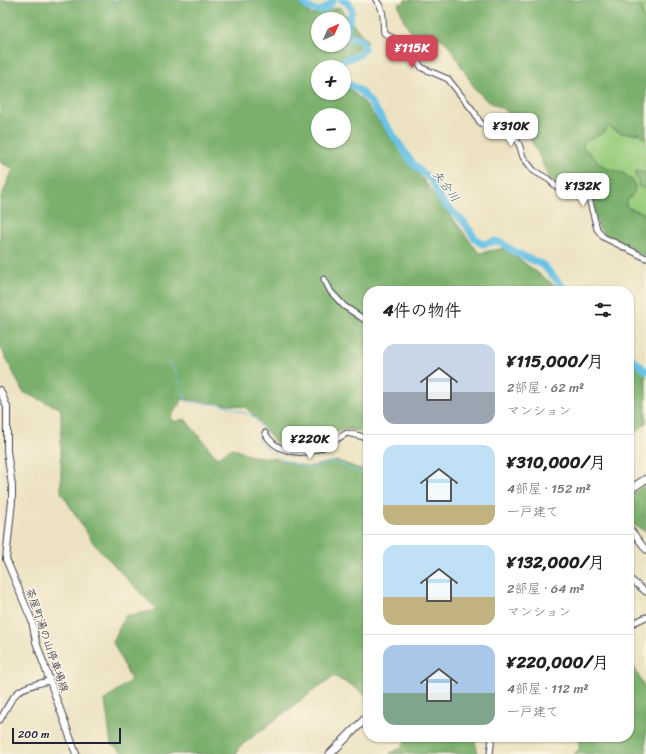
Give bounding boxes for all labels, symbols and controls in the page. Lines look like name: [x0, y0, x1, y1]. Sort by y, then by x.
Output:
north arrow: [311, 12, 351, 52]
map controls: [311, 12, 351, 148]
pin: ¥115K: [384, 35, 440, 69]
text: ¥115K: [395, 36, 429, 59]
button: +: [311, 60, 351, 100]
button: −: [311, 108, 351, 148]
pin: ¥310K: [483, 113, 539, 147]
text: ¥310K: [493, 114, 529, 137]
water label: 矢合川: [426, 165, 466, 207]
pin: ¥132K: [555, 173, 611, 207]
text: ¥132K: [565, 174, 601, 197]
text: 4件の物件: [383, 295, 462, 325]
icon: filters: [592, 299, 614, 321]
text: ¥115,000/月: [507, 346, 604, 376]
icon: home: [415, 360, 463, 408]
text: 2部屋 · 62 m²: [507, 376, 584, 399]
text: マンション: [507, 399, 571, 422]
pin: ¥220K: [282, 426, 338, 460]
text: ¥220K: [291, 427, 329, 450]
text: ¥310,000/月: [507, 447, 606, 477]
icon: home: [415, 461, 463, 509]
text: 4部屋 · 152 m²: [507, 477, 591, 500]
text: 一戸建て: [507, 500, 559, 523]
text: ¥132,000/月: [507, 547, 605, 577]
icon: home: [415, 561, 463, 609]
text: 2部屋 · 64 m²: [507, 577, 585, 600]
street label: 茶屋町湯の山停車場線: [20, 585, 74, 695]
text: マンション: [507, 600, 571, 623]
text: ¥220,000/月: [507, 647, 609, 677]
icon: home: [415, 661, 463, 709]
text: 4部屋 · 112 m²: [507, 677, 589, 700]
text: 一戸建て: [507, 700, 559, 723]
text: 200 m: [18, 725, 50, 744]
scale bar: [12, 726, 121, 745]

